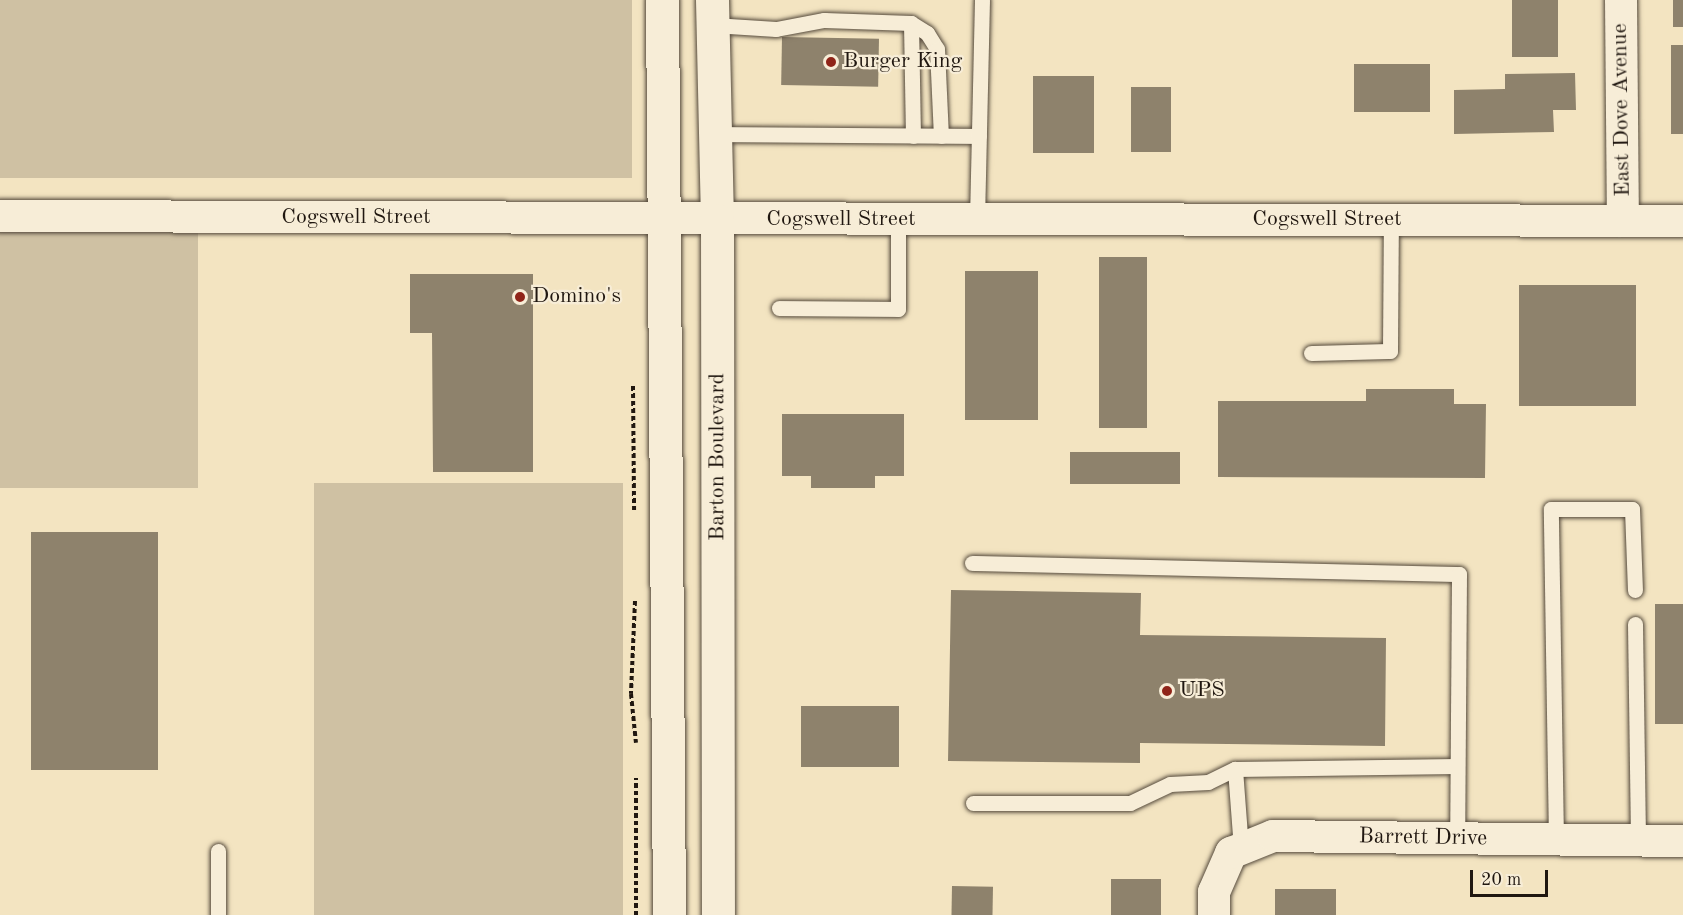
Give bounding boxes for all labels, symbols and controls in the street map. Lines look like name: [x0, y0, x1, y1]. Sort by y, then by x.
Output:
street label: East Dove Avenue: [1607, 23, 1637, 197]
place label: Burger King: [843, 49, 962, 75]
marker: Burger King: [824, 55, 838, 69]
street label: Cogswell Street: [281, 205, 431, 231]
street label: Cogswell Street: [766, 207, 916, 233]
street label: Cogswell Street: [1252, 207, 1402, 233]
place label: Domino's: [532, 284, 621, 310]
marker: Domino's: [513, 290, 527, 304]
street label: Barton Boulevard: [705, 373, 731, 541]
place label: UPS: [1179, 678, 1225, 704]
marker: UPS: [1160, 684, 1174, 698]
street label: Barrett Drive: [1358, 824, 1488, 852]
scale bar: [1473, 858, 1551, 896]
text: 20 m: [1481, 871, 1521, 889]

